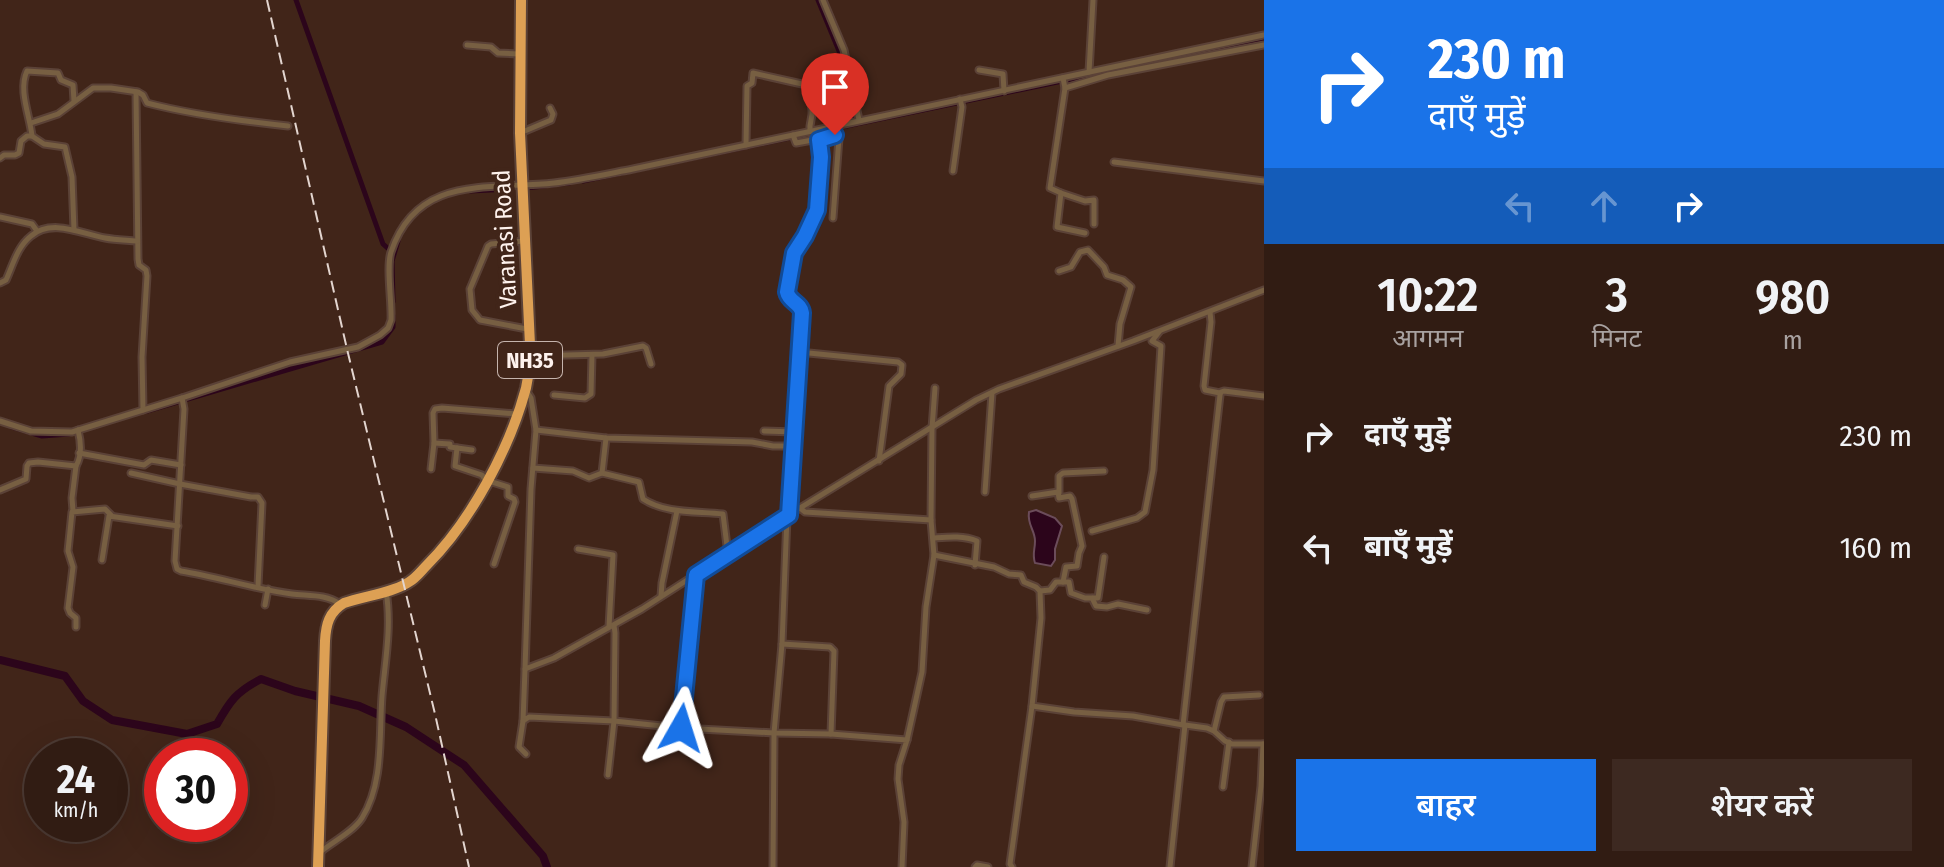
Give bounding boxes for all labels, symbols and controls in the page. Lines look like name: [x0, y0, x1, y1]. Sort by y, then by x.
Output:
text: 230 m: [1428, 26, 1565, 93]
icon: right: [1296, 32, 1400, 136]
pin: [801, 53, 869, 135]
icon: arrive: [813, 65, 857, 109]
text: दाएँ मुड़ें: [1428, 94, 1526, 138]
street label: Varanasi Road: [487, 169, 523, 309]
icon: left: [1498, 184, 1542, 228]
icon: ahead: [1582, 184, 1626, 228]
icon: right: [1666, 184, 1710, 228]
text: 10:22: [1378, 266, 1478, 324]
text: 3: [1605, 266, 1628, 324]
text: 980: [1755, 268, 1830, 326]
text: आगमन: [1392, 323, 1464, 354]
text: मिनट: [1592, 323, 1642, 354]
text: m: [1783, 325, 1803, 356]
road number: NH35: [498, 342, 562, 378]
icon: right: [1296, 414, 1340, 458]
text: दाएँ मुड़ें: [1364, 416, 1451, 452]
text: 230 m: [1840, 418, 1912, 454]
icon: left: [1296, 526, 1340, 570]
text: बाएँ मुड़ें: [1364, 528, 1453, 564]
text: 160 m: [1840, 530, 1912, 566]
position arrow: [639, 686, 723, 770]
speed limit sign: 30: [144, 738, 248, 842]
text: 24: [57, 756, 95, 804]
button: बाहर: [1296, 759, 1596, 851]
button: शेयर करें: [1612, 759, 1912, 851]
text: km/h: [54, 798, 98, 822]

